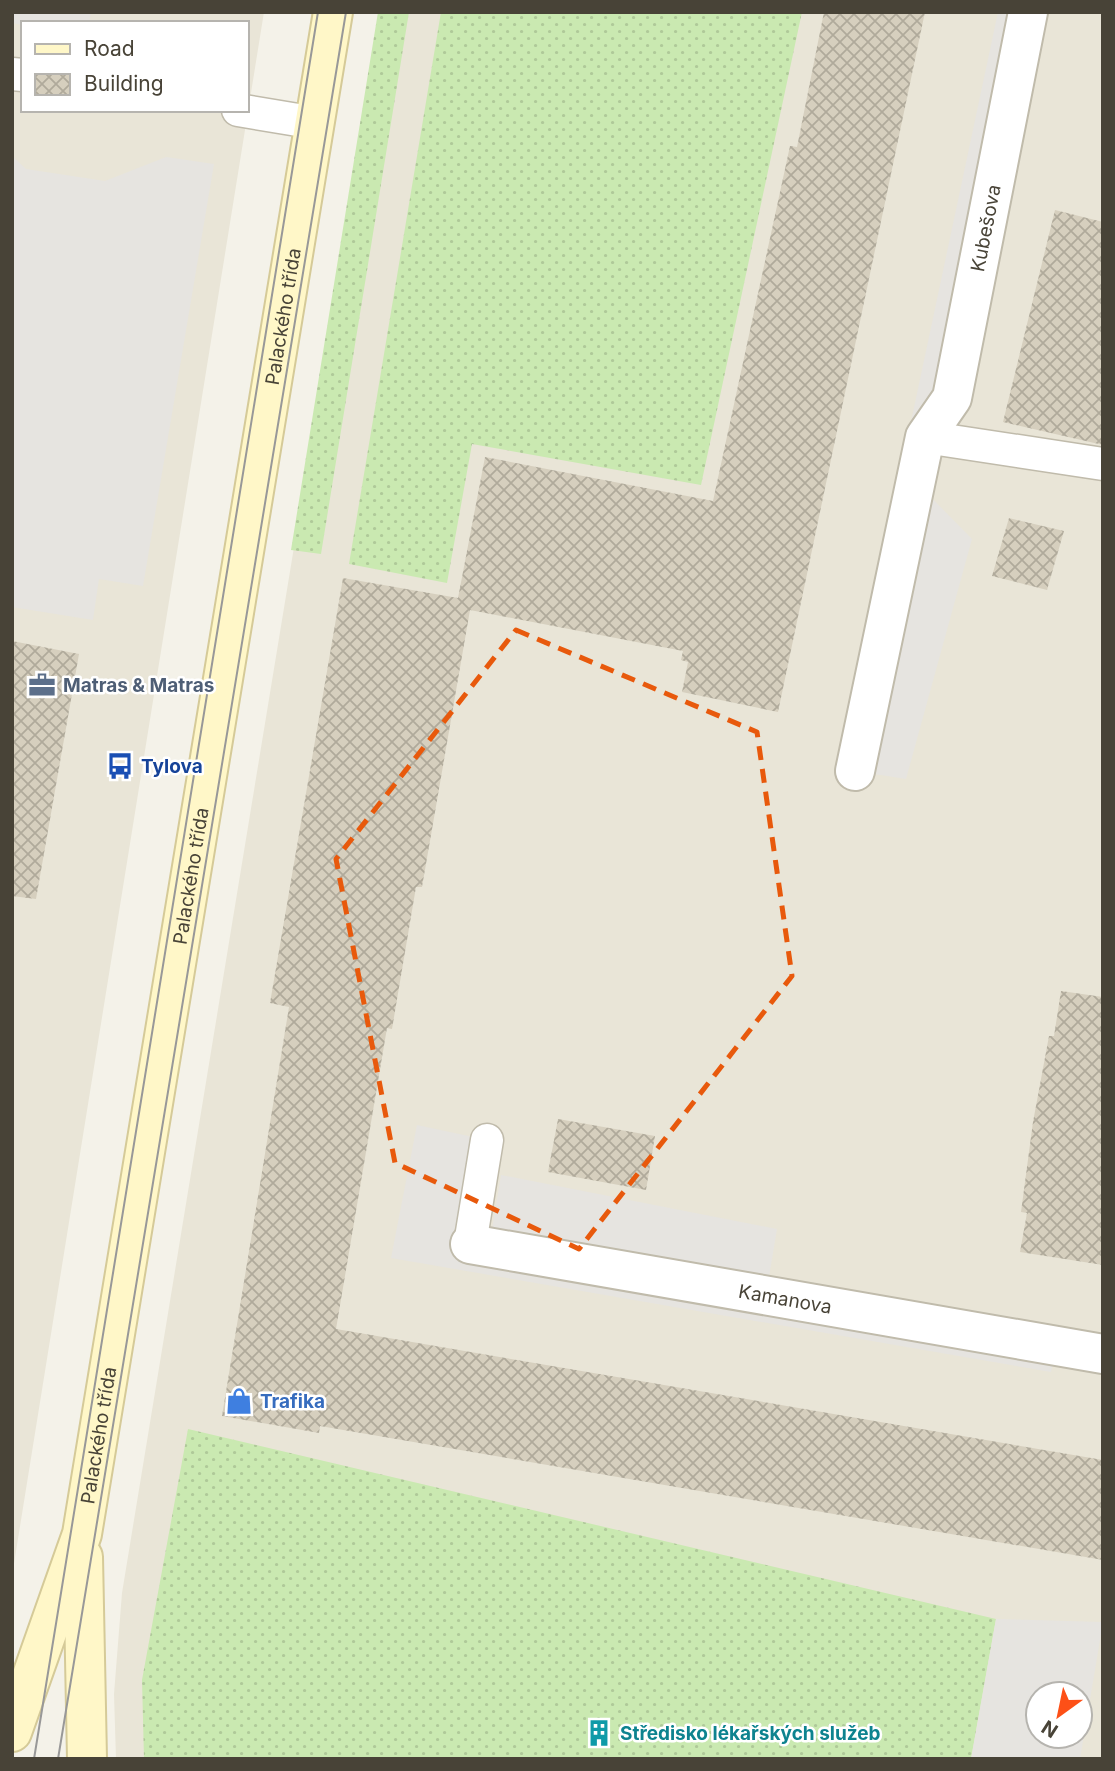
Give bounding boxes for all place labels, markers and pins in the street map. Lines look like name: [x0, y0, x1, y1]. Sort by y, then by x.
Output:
office icon: Matras & Matras: [27, 670, 57, 700]
place label: Matras & Matras: [63, 674, 214, 697]
bus stop icon: Tylova: [105, 751, 135, 781]
place label: Tylova: [141, 755, 203, 778]
shop icon: Trafika: [224, 1386, 254, 1416]
place label: Trafika: [260, 1390, 325, 1413]
building icon: Středisko lékařských služeb: [584, 1718, 614, 1748]
place label: Středisko lékařských služeb: [620, 1722, 881, 1745]

